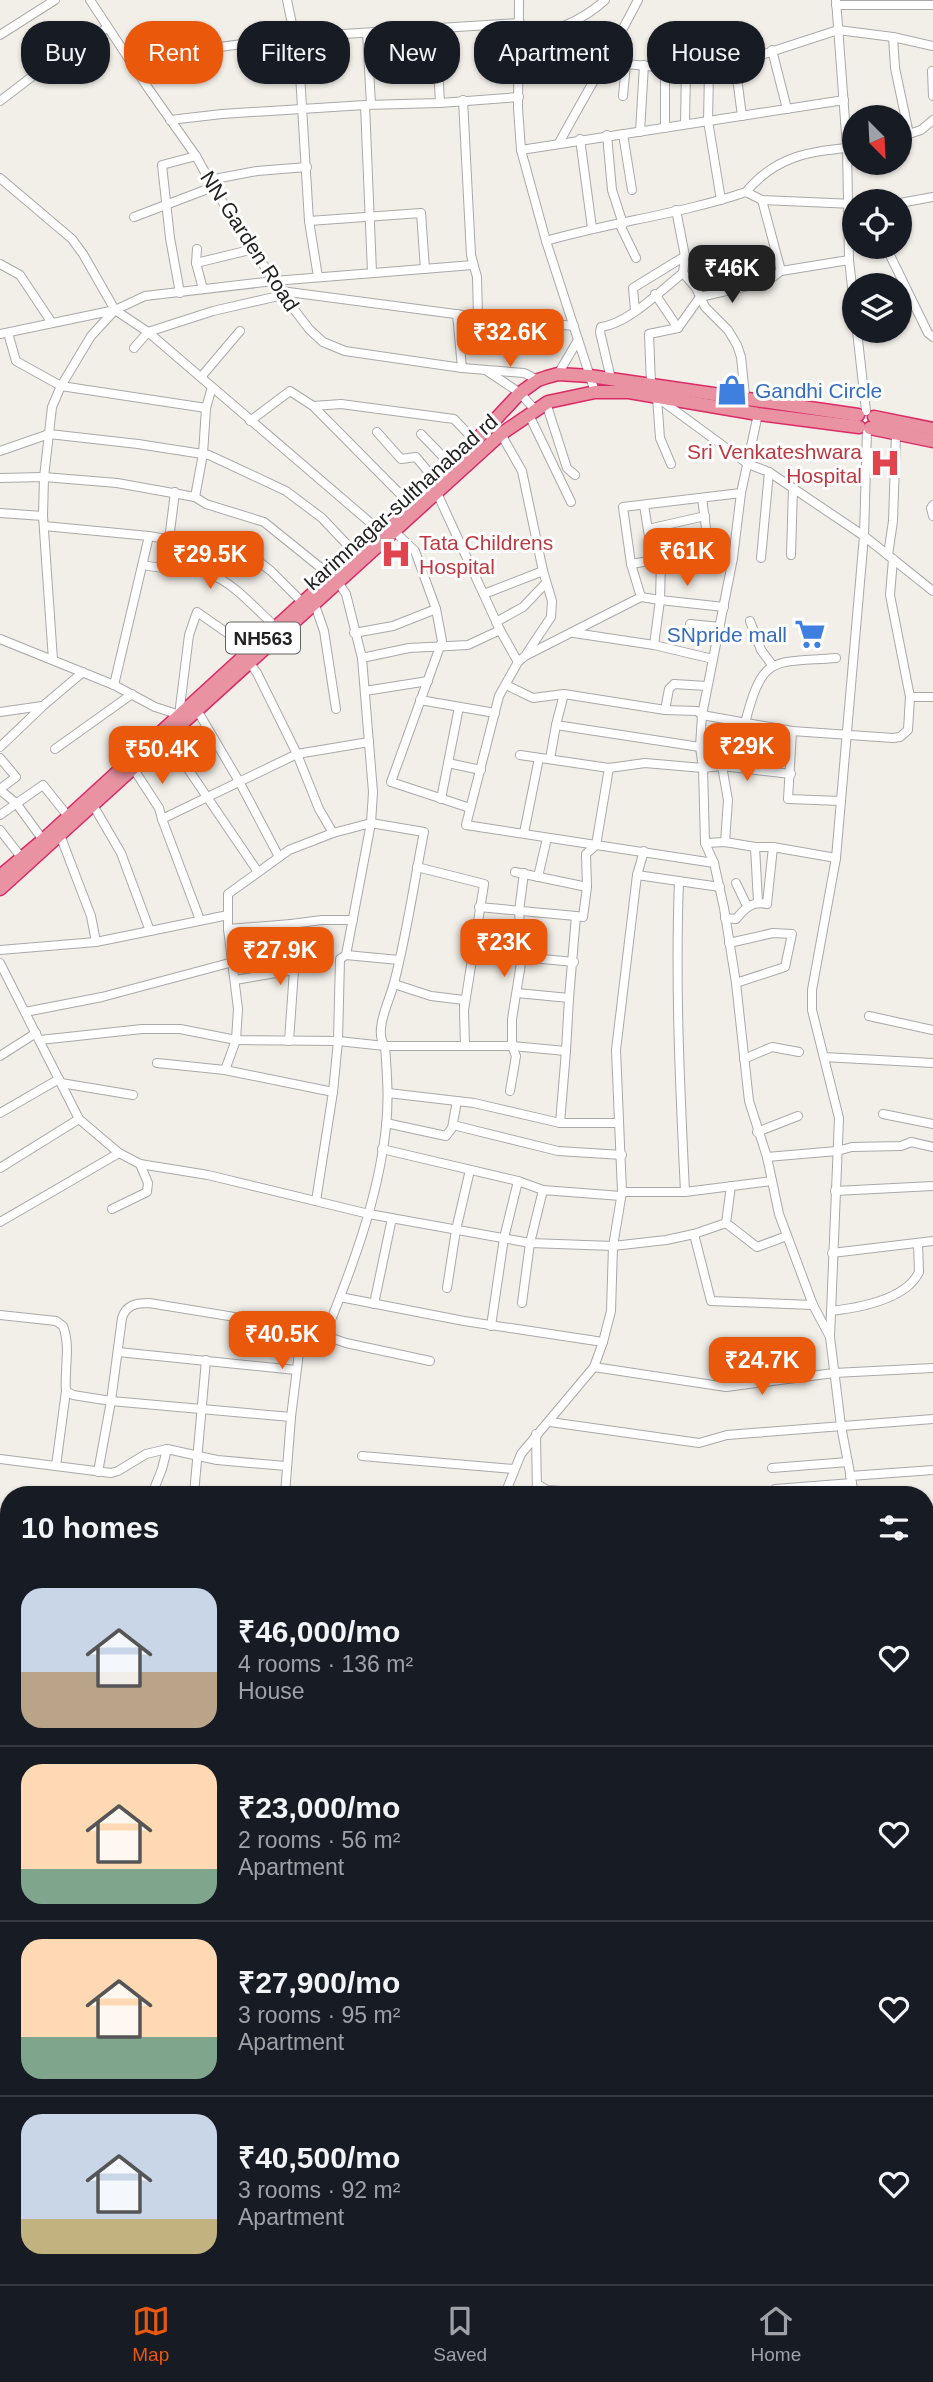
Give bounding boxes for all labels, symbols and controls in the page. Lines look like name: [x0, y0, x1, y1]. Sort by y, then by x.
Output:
chip: Buy: [21, 21, 110, 84]
chip: Rent: [124, 21, 223, 84]
chip: Filters: [237, 21, 350, 84]
chip: New: [364, 21, 460, 84]
chip: Apartment: [474, 21, 633, 84]
chip: House: [647, 21, 765, 84]
north arrow: [842, 105, 912, 175]
map controls: [842, 105, 912, 343]
street label: NN Garden Road: [196, 167, 304, 315]
button: locate: [842, 189, 912, 259]
pin: ₹46K: [691, 246, 773, 305]
text: ₹46K: [704, 255, 760, 281]
button: layers: [842, 273, 912, 343]
pin: ₹32.6K: [453, 310, 567, 369]
text: ₹32.6K: [473, 319, 547, 345]
shop icon: Gandhi Circle: [715, 373, 749, 407]
place label: Gandhi Circle: [755, 379, 882, 402]
street label: karimnagar-sulthanabad rd: [300, 409, 502, 595]
place label: Sri Venkateshwara Hospital: [687, 440, 862, 487]
hospital icon: Sri Venkateshwara Hospital: [868, 446, 902, 480]
pin: ₹61K: [646, 528, 728, 588]
place label: Tata Childrens Hospital: [419, 531, 553, 578]
pin: ₹29.5K: [153, 532, 267, 591]
hospital icon: Tata Childrens Hospital: [379, 537, 413, 571]
text: ₹61K: [659, 538, 715, 564]
text: ₹29.5K: [173, 541, 247, 567]
supermarket icon: SNpride mall: [793, 617, 827, 651]
road number: NH563: [226, 622, 300, 653]
place label: SNpride mall: [667, 623, 787, 646]
pin: ₹29K: [706, 724, 788, 783]
pin: ₹50.4K: [105, 726, 219, 786]
text: ₹29K: [719, 733, 775, 759]
text: ₹50.4K: [125, 736, 199, 762]
pin: ₹23K: [463, 920, 545, 979]
pin: ₹27.9K: [223, 928, 337, 987]
text: ₹23K: [476, 929, 532, 955]
text: ₹27.9K: [243, 937, 317, 963]
pin: ₹40.5K: [225, 1312, 339, 1371]
text: ₹40.5K: [245, 1321, 319, 1347]
pin: ₹24.7K: [705, 1338, 819, 1397]
text: ₹24.7K: [725, 1347, 799, 1373]
icon: filters: [875, 1509, 913, 1547]
text: 10 homes: [21, 1511, 159, 1544]
text: ₹46,000/mo: [238, 1615, 400, 1648]
icon: home: [77, 1616, 161, 1700]
icon: heart: [875, 1639, 913, 1677]
text: 4 rooms · 136 m²: [238, 1651, 413, 1677]
text: House: [238, 1678, 304, 1704]
text: ₹23,000/mo: [238, 1791, 400, 1824]
icon: home: [77, 1792, 161, 1876]
icon: heart: [875, 1815, 913, 1853]
text: 2 rooms · 56 m²: [238, 1827, 400, 1853]
text: Apartment: [238, 1854, 344, 1880]
text: ₹27,900/mo: [238, 1966, 400, 1999]
icon: home: [77, 1967, 161, 2051]
icon: heart: [875, 1990, 913, 2028]
text: 3 rooms · 95 m²: [238, 2002, 400, 2028]
text: Apartment: [238, 2029, 344, 2055]
text: ₹40,500/mo: [238, 2141, 400, 2174]
icon: home: [77, 2142, 161, 2226]
icon: heart: [875, 2165, 913, 2203]
text: 3 rooms · 92 m²: [238, 2177, 400, 2203]
text: Apartment: [238, 2204, 344, 2230]
tab: Map: [132, 2302, 170, 2366]
tab: Saved: [433, 2302, 487, 2366]
tab: Home: [751, 2302, 801, 2366]

